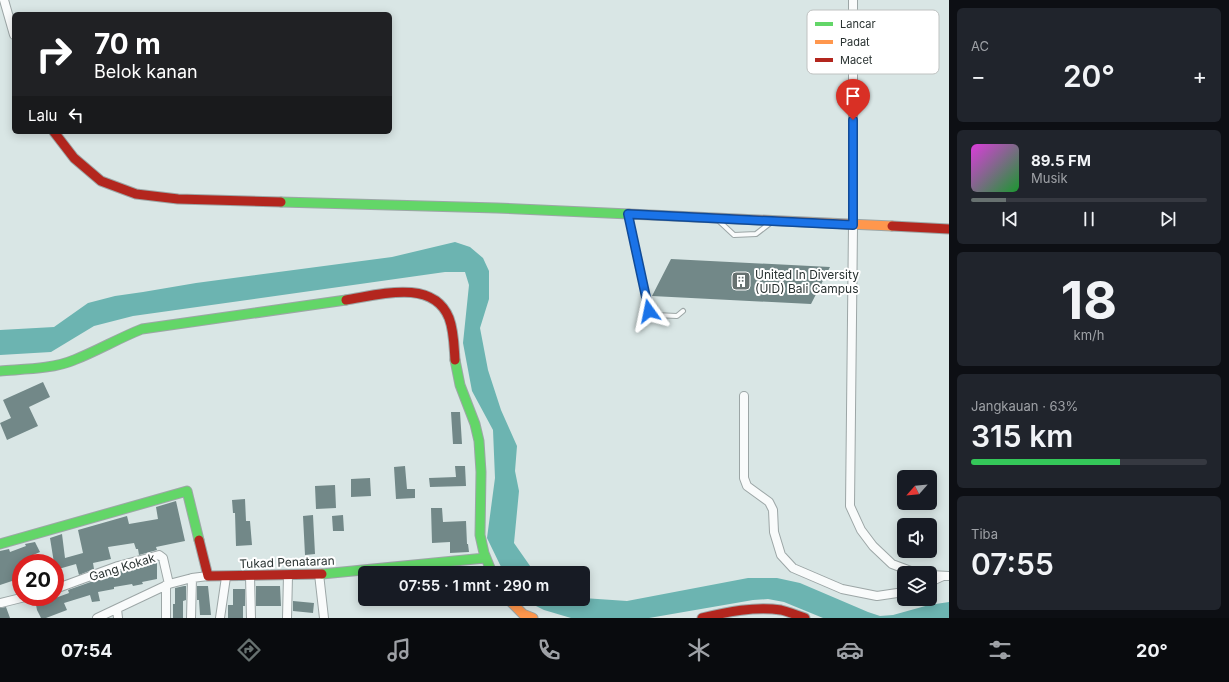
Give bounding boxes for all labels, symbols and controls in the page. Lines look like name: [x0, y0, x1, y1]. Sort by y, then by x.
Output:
legend: [807, 10, 939, 74]
text: Lancar: [840, 17, 876, 31]
text: 70 m: [94, 27, 161, 61]
icon: right: [28, 28, 80, 80]
text: Padat: [840, 35, 870, 49]
text: AC: [971, 38, 989, 54]
text: Macet: [840, 53, 873, 67]
text: 20°: [1063, 58, 1115, 94]
text: Belok kanan: [94, 61, 198, 82]
text: −: [971, 63, 986, 89]
text: +: [1192, 63, 1207, 89]
pin: [836, 79, 870, 120]
icon: arrive: [842, 85, 864, 107]
icon: left: [65, 104, 87, 126]
text: Lalu: [28, 106, 57, 125]
text: 89.5 FM: [1031, 151, 1091, 170]
text: Musik: [1031, 170, 1068, 186]
icon: previous: [999, 208, 1021, 230]
icon: pause: [1078, 208, 1100, 230]
icon: next: [1157, 208, 1179, 230]
place label: United In Diversity (UID) Bali Campus: [755, 267, 859, 296]
text: 18: [1061, 269, 1117, 332]
building icon: United In Diversity (UID) Bali Campus: [730, 270, 752, 292]
position arrow: [628, 290, 670, 332]
text: km/h: [1074, 327, 1104, 343]
text: Jangkauan · 63%: [971, 398, 1078, 414]
text: 315 km: [971, 418, 1073, 454]
north arrow: [897, 470, 937, 510]
map controls: [897, 470, 937, 606]
button: sound: [897, 518, 937, 558]
text: Tiba: [971, 526, 998, 542]
text: 07:55: [971, 546, 1054, 582]
street label: Gang Kokak: [87, 550, 157, 584]
street label: Tukad Penataran: [239, 553, 335, 571]
speed limit sign: 20: [12, 554, 64, 606]
button: layers: [897, 566, 937, 606]
text: 07:55 · 1 mnt · 290 m: [399, 576, 549, 595]
icon: directions: [235, 636, 263, 664]
icon: music: [385, 636, 413, 664]
icon: phone: [535, 636, 563, 664]
icon: climate: [685, 636, 713, 664]
icon: car: [836, 636, 864, 664]
icon: filters: [986, 636, 1014, 664]
text: 07:54: [61, 640, 112, 661]
text: 20°: [1136, 640, 1168, 661]

